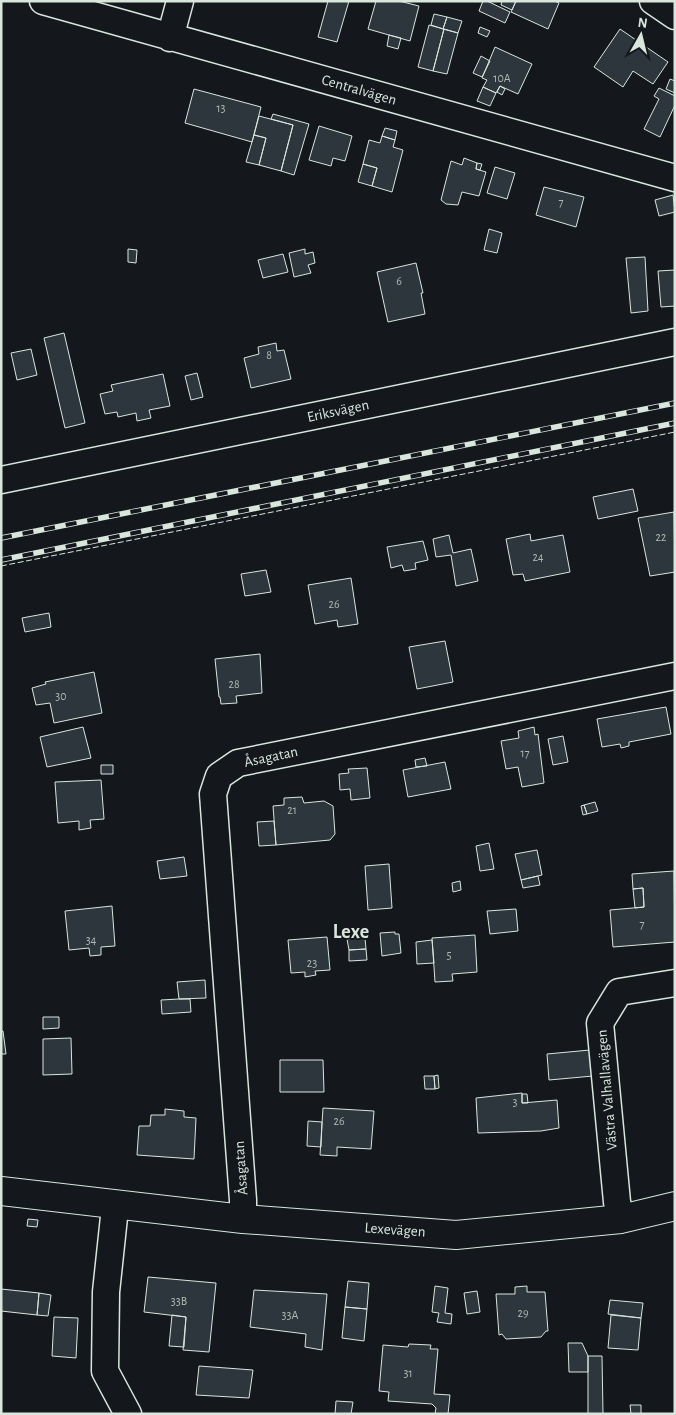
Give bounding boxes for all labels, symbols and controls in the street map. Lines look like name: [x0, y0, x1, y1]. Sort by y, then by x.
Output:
north arrow: [616, 10, 666, 60]
text: N: [637, 16, 648, 31]
street label: Centralvägen: [320, 72, 398, 108]
house number: 10A: [493, 72, 511, 84]
house number: 13: [216, 102, 226, 114]
house number: 7: [558, 196, 564, 208]
house number: 6: [396, 275, 402, 287]
house number: 8: [266, 349, 272, 361]
street label: Eriksvägen: [306, 397, 370, 425]
house number: 22: [656, 531, 667, 543]
house number: 24: [532, 551, 544, 563]
house number: 26: [328, 598, 340, 610]
house number: 28: [228, 678, 240, 690]
house number: 30: [55, 690, 67, 702]
street label: Åsagatan: [243, 743, 299, 770]
house number: 17: [520, 747, 530, 759]
house number: 21: [287, 804, 297, 816]
house number: 7: [639, 918, 645, 930]
district label: Lexe: [333, 922, 369, 942]
house number: 34: [86, 934, 97, 946]
house number: 5: [446, 949, 452, 961]
house number: 23: [307, 957, 317, 969]
street label: Västra Valhallavägen: [594, 1029, 620, 1151]
house number: 3: [513, 1096, 518, 1108]
house number: 26: [333, 1115, 345, 1127]
street label: Åsagatan: [231, 1140, 250, 1196]
street label: Lexevägen: [364, 1220, 426, 1240]
house number: 33B: [171, 1295, 187, 1307]
house number: 29: [517, 1307, 529, 1319]
house number: 33A: [282, 1309, 298, 1321]
house number: 31: [403, 1367, 413, 1379]

